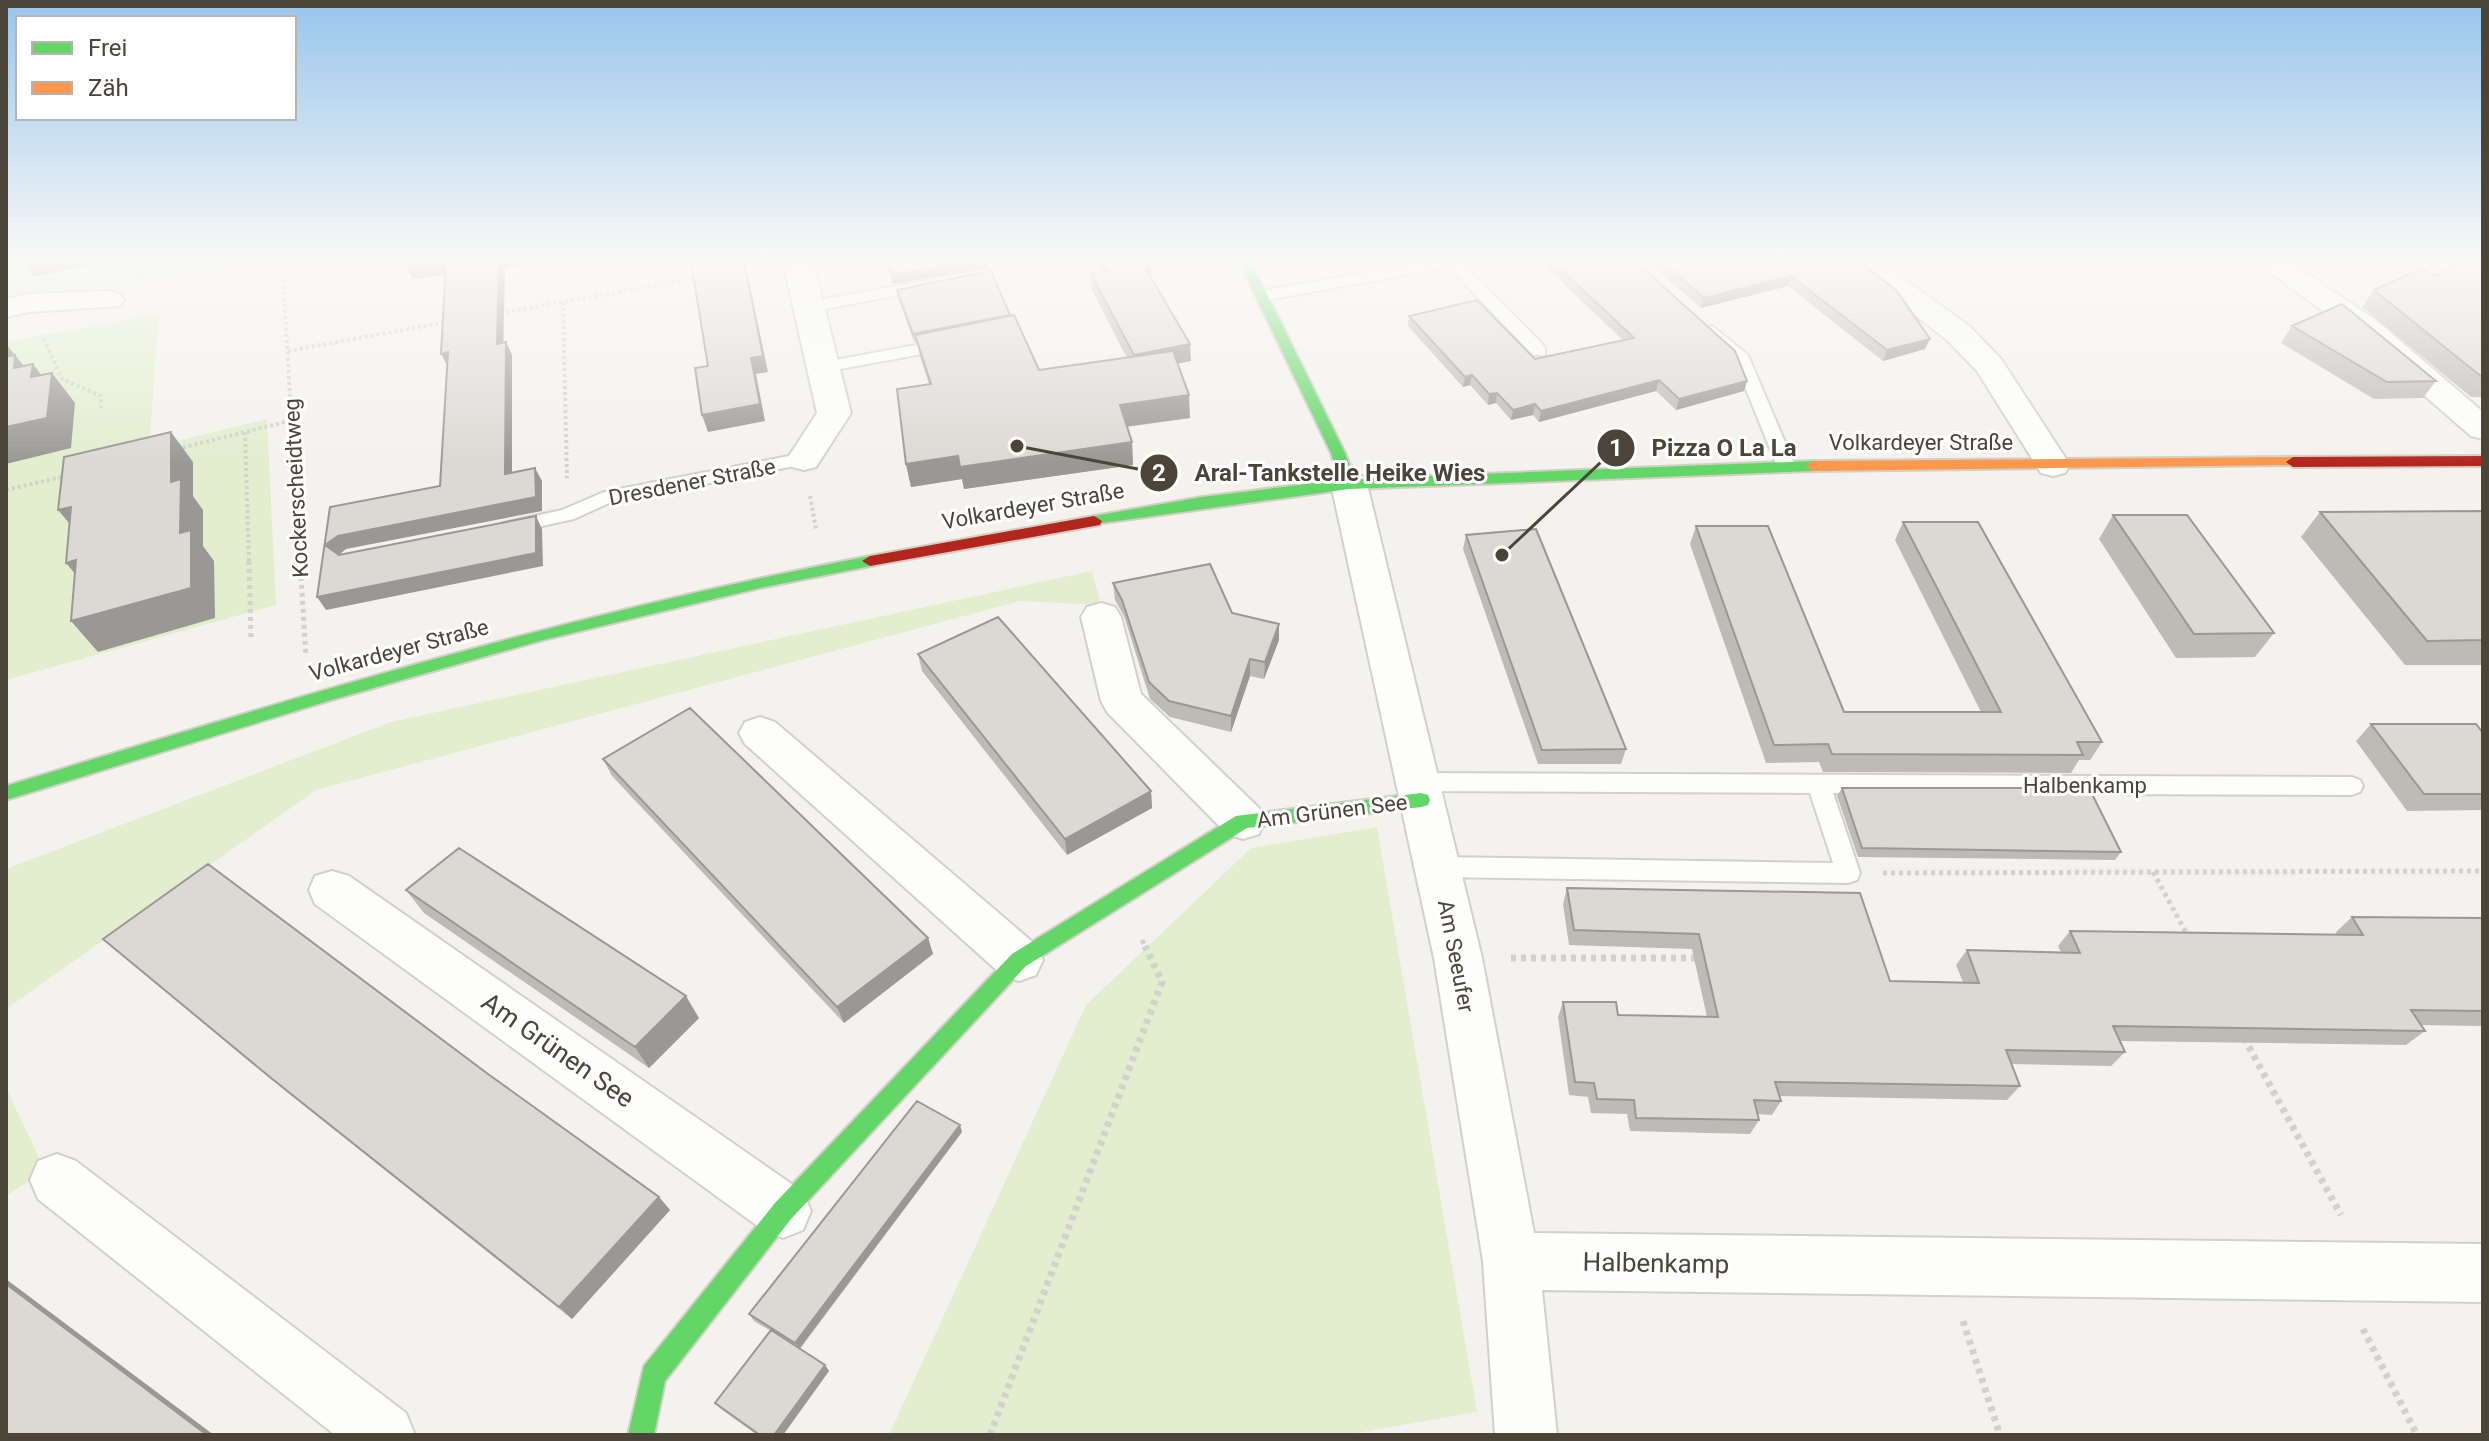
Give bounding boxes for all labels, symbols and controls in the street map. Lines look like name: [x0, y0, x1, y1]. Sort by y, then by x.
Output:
legend: [16, 16, 296, 120]
text: Frei: [88, 34, 127, 62]
text: Zäh: [88, 74, 129, 102]
street label: Kockerscheidtweg: [279, 398, 313, 578]
callout: Pizza O La La: [1596, 424, 1813, 472]
street label: Volkardeyer Straße: [1829, 430, 2013, 455]
text: 1: [1609, 434, 1623, 462]
text: Pizza O La La: [1651, 434, 1797, 462]
callout: Aral-Tankstelle Heike Wies: [1139, 449, 1501, 497]
street label: Dresdener Straße: [606, 454, 778, 510]
text: 2: [1152, 459, 1166, 487]
text: Aral-Tankstelle Heike Wies: [1195, 459, 1485, 487]
street label: Volkardeyer Straße: [940, 478, 1126, 534]
street label: Volkardeyer Straße: [307, 614, 491, 686]
street label: Halbenkamp: [2023, 773, 2147, 798]
street label: Am Grünen See: [1255, 789, 1409, 833]
street label: Am Seeufer: [1433, 898, 1479, 1015]
street label: Am Grünen See: [476, 986, 640, 1114]
street label: Halbenkamp: [1583, 1247, 1729, 1279]

